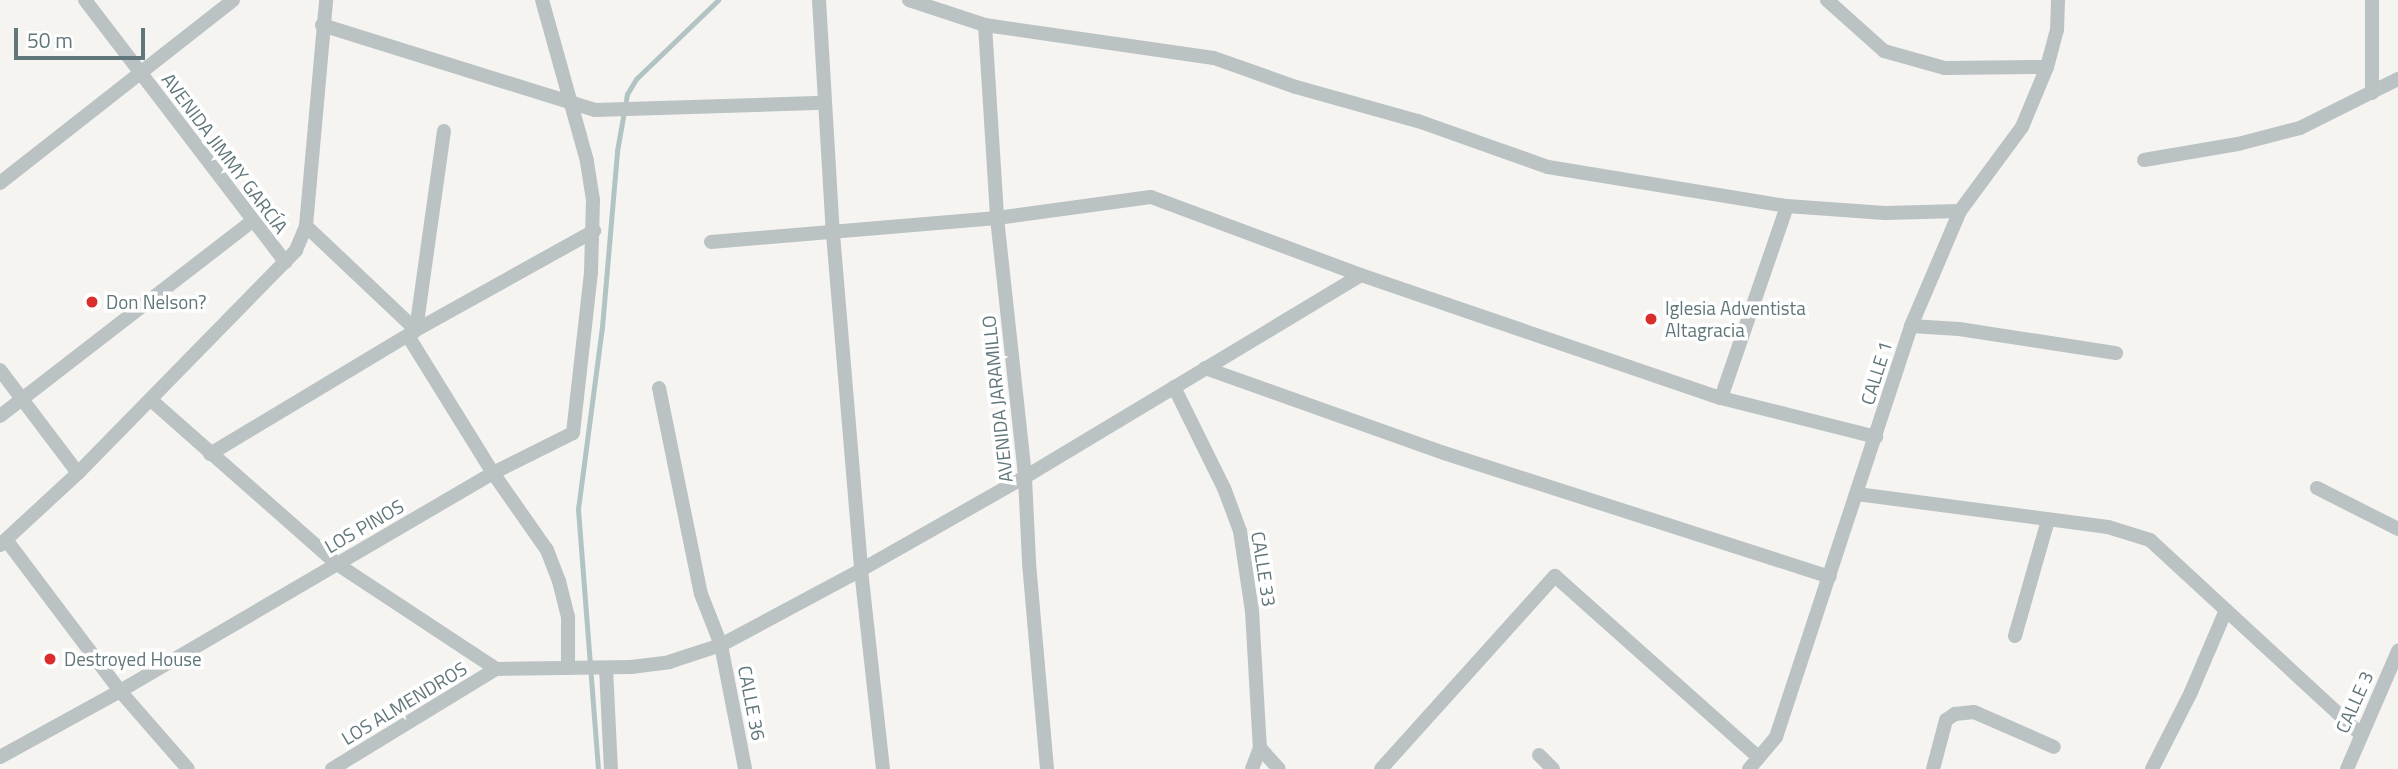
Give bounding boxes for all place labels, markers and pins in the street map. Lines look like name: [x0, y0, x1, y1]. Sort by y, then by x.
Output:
place label: Don Nelson?: [106, 291, 207, 313]
marker: Don Nelson?: [84, 294, 100, 310]
place label: Iglesia Adventista Altagracia: [1665, 297, 1806, 341]
marker: Iglesia Adventista Altagracia: [1643, 311, 1659, 327]
place label: Destroyed House: [64, 648, 202, 670]
marker: Destroyed House: [42, 651, 58, 667]

